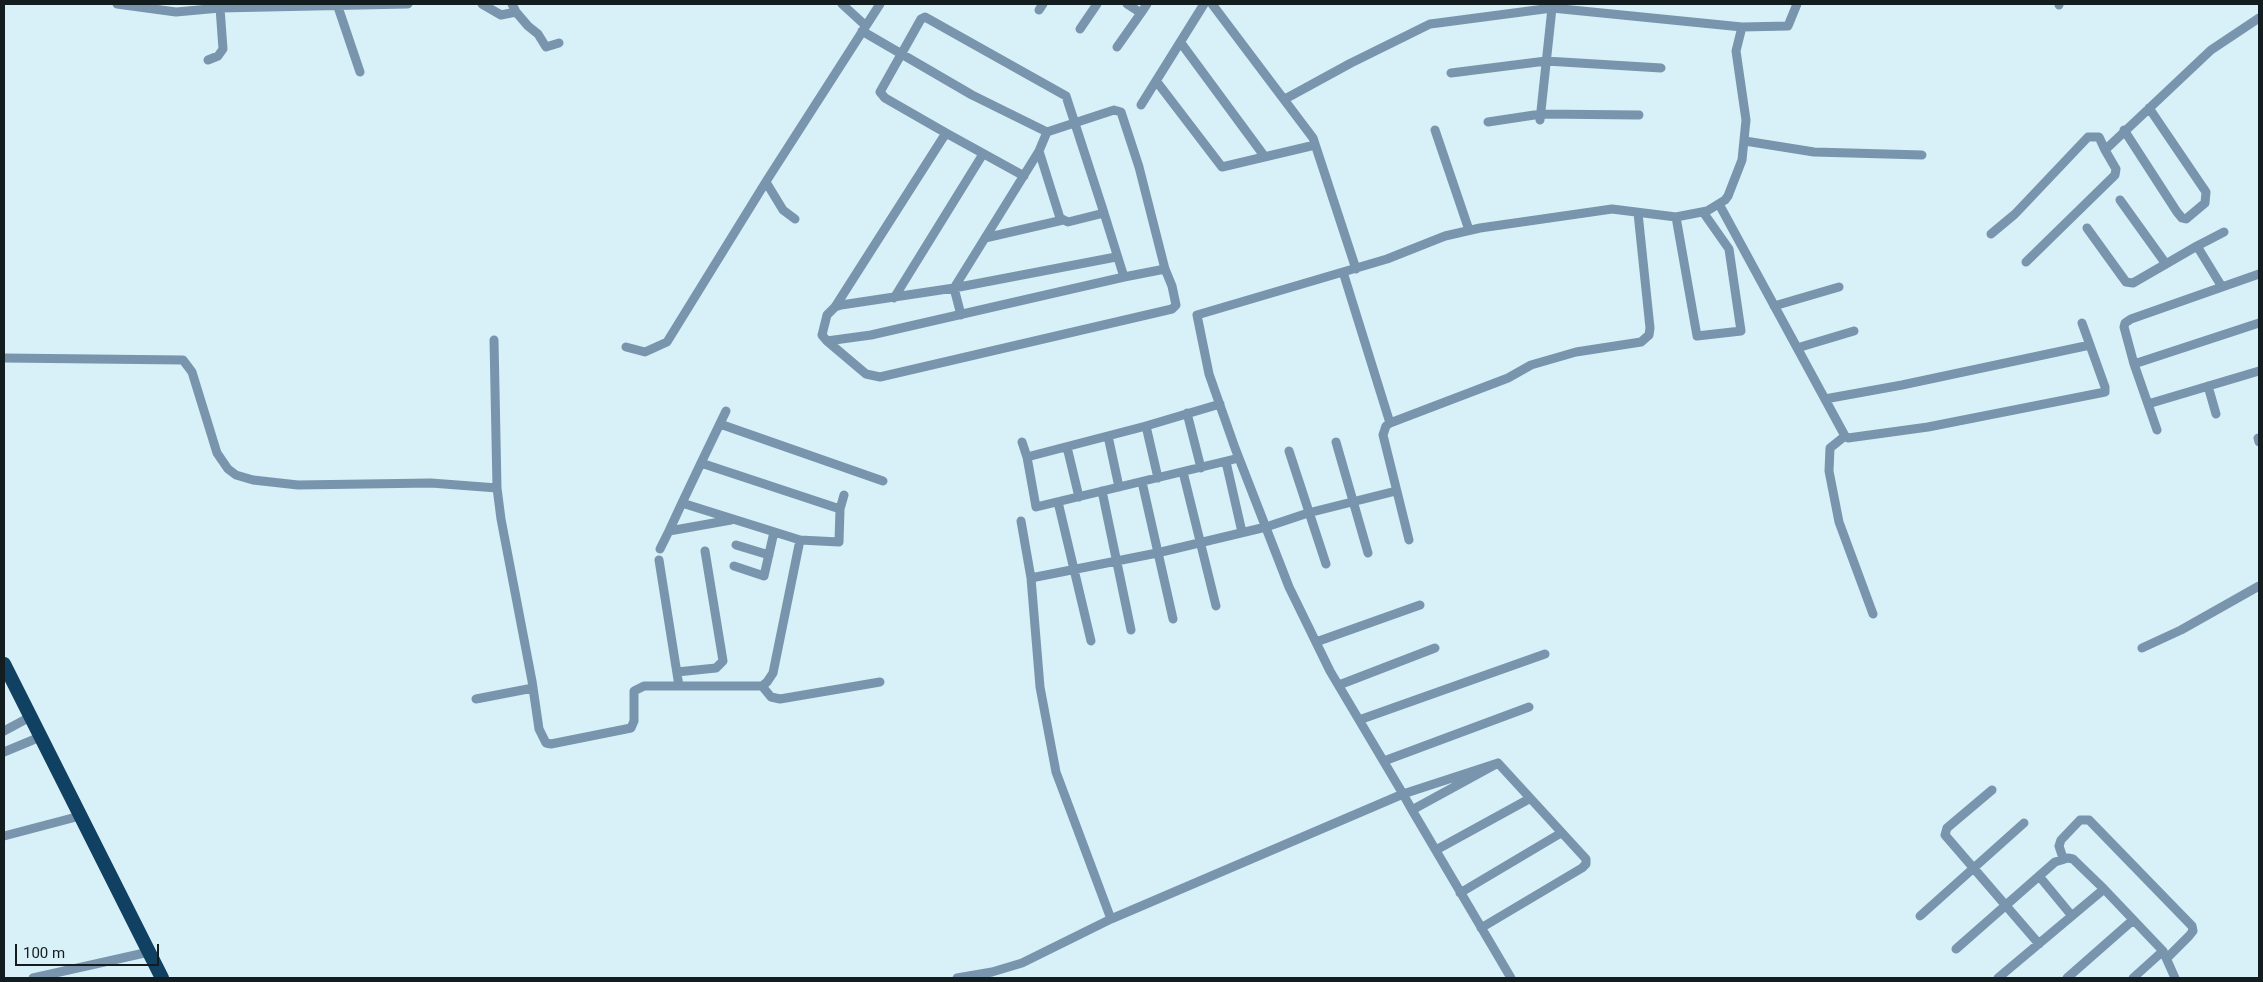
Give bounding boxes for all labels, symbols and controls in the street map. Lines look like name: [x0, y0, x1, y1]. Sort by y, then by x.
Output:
scale bar: [18, 934, 161, 966]
text: 100 m: [23, 944, 65, 962]

